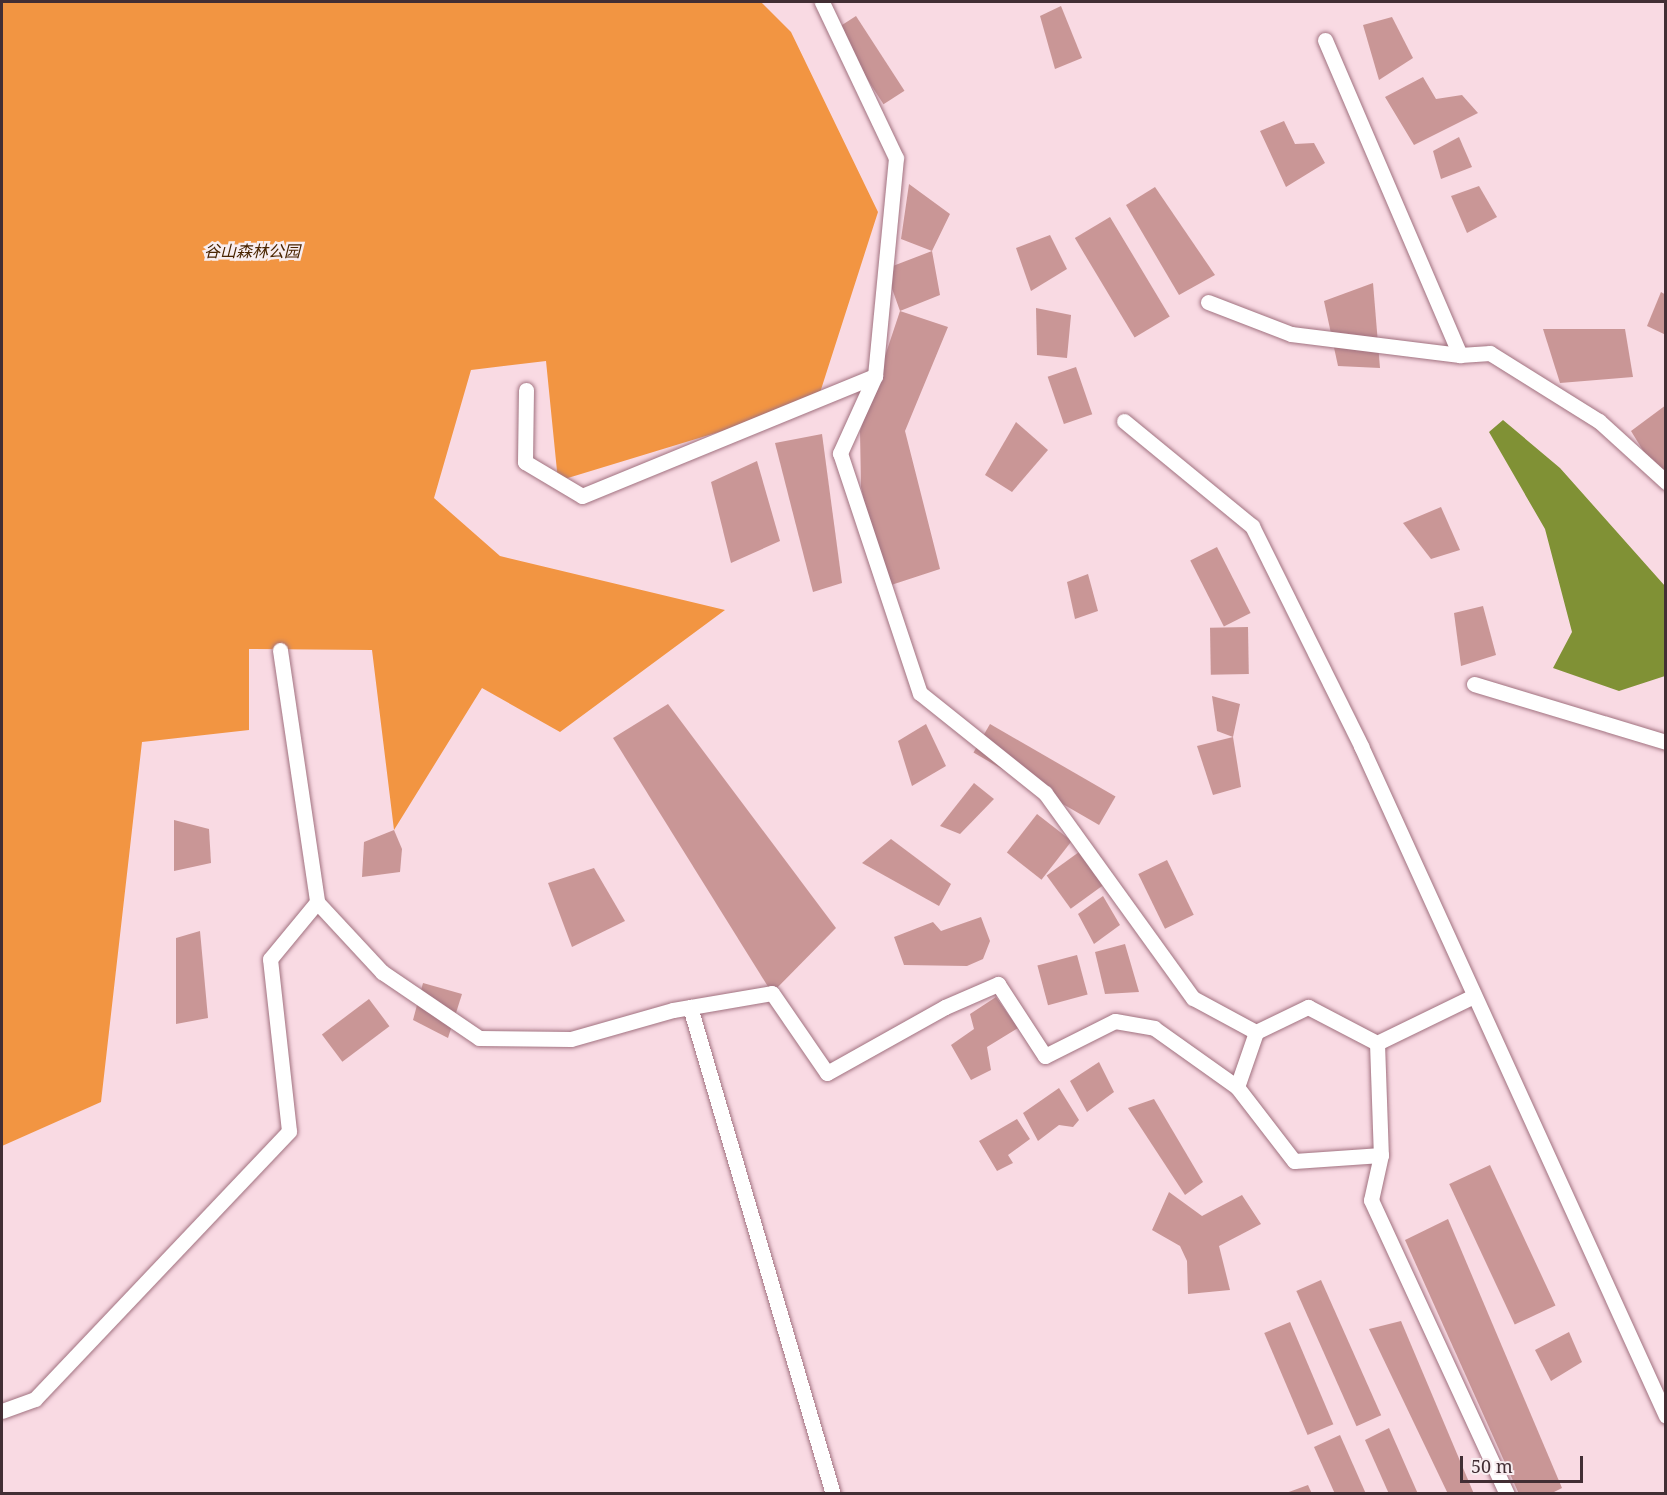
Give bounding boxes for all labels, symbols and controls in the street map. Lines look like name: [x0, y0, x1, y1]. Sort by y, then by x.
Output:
park label: 谷山森林公园: [204, 241, 300, 261]
scale bar: [1463, 1444, 1586, 1482]
text: 50 m: [1471, 1454, 1513, 1478]

